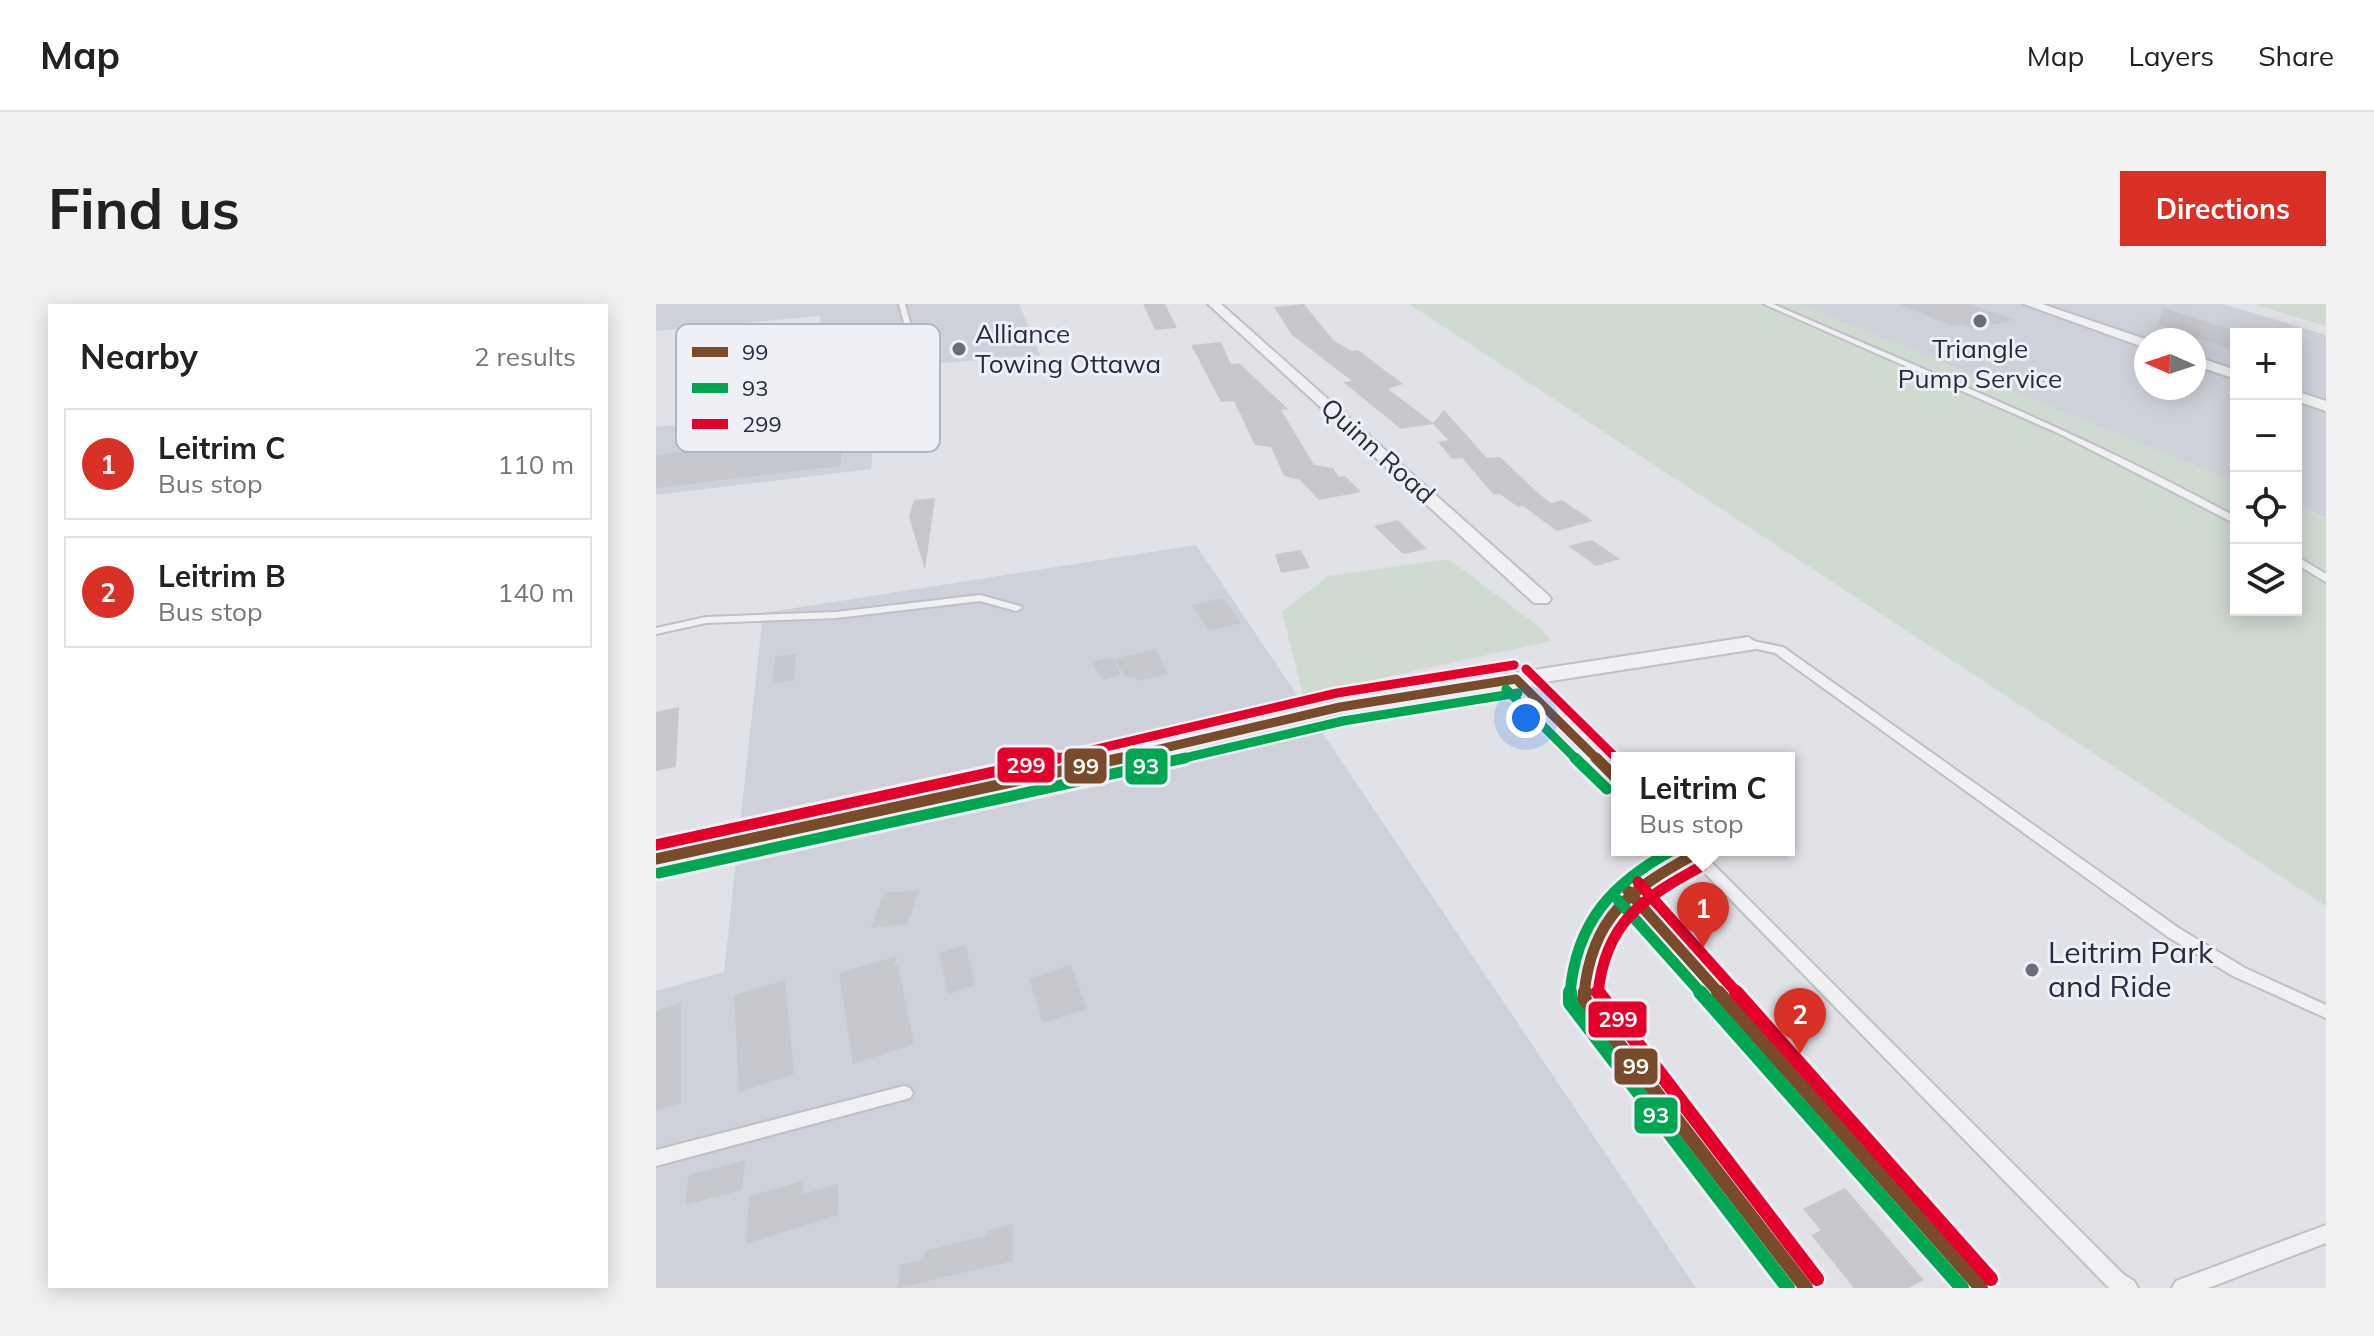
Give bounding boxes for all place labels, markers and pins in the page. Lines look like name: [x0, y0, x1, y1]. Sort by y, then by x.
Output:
marker: Triangle Pump Service: [1971, 312, 1989, 330]
place label: Alliance Towing Ottawa: [975, 317, 1161, 380]
place label: Triangle Pump Service: [1898, 332, 2062, 395]
marker: Alliance Towing Ottawa: [950, 340, 968, 358]
pin: 1: [1677, 882, 1729, 948]
place label: Leitrim Park and Ride: [2048, 933, 2214, 1005]
marker: Leitrim Park and Ride: [2023, 961, 2041, 979]
pin: 2: [1774, 988, 1826, 1054]

